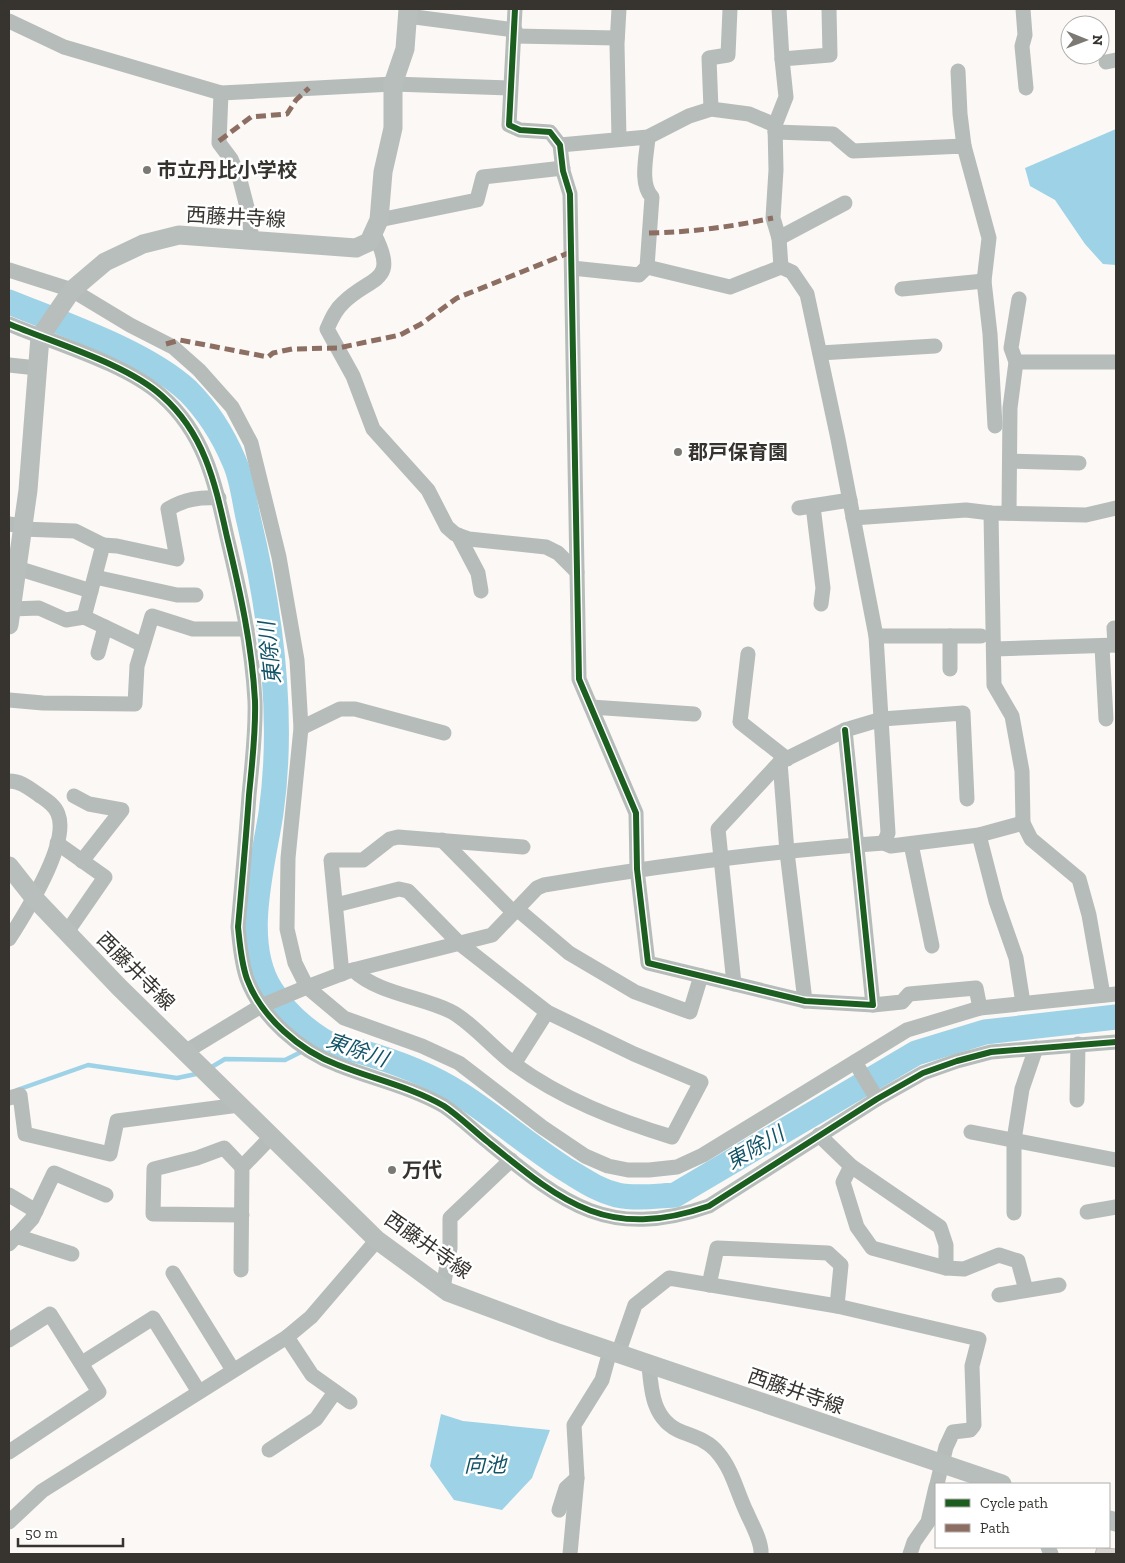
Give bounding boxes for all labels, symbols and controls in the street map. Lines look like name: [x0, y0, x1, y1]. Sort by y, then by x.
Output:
north arrow: [1060, 15, 1110, 65]
text: N: [1089, 35, 1106, 46]
place label: 市立丹比小学校: [157, 158, 297, 182]
marker: 市立丹比小学校: [141, 164, 153, 176]
street label: 西藤井寺線: [185, 202, 287, 232]
place label: 郡戸保育園: [688, 440, 788, 464]
marker: 郡戸保育園: [672, 446, 684, 458]
water label: 東除川: [254, 618, 285, 686]
street label: 西藤井寺線: [92, 927, 180, 1015]
water label: 東除川: [323, 1027, 393, 1072]
water label: 東除川: [721, 1120, 790, 1174]
place label: 万代: [402, 1158, 442, 1182]
marker: 万代: [386, 1164, 398, 1176]
street label: 西藤井寺線: [380, 1206, 476, 1284]
street label: 西藤井寺線: [745, 1363, 847, 1419]
water label: 向池: [464, 1452, 508, 1477]
legend: [935, 1483, 1110, 1548]
text: Cycle path: [980, 1494, 1049, 1512]
scale bar: [18, 1516, 122, 1548]
text: Path: [980, 1519, 1010, 1537]
text: 50 m: [25, 1524, 58, 1542]

